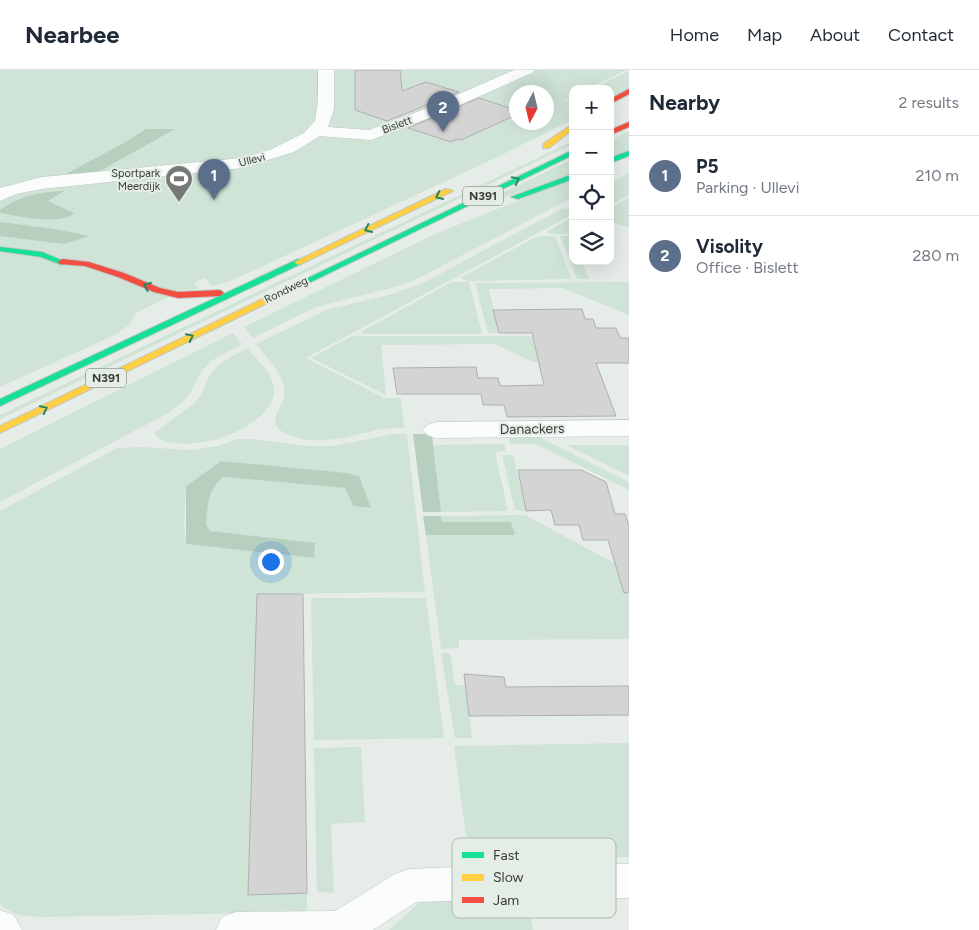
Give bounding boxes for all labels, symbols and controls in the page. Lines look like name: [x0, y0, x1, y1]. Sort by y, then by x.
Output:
text: Nearbee: [25, 20, 120, 49]
text: Home: [670, 24, 719, 46]
text: Map: [747, 24, 782, 46]
text: About: [810, 24, 860, 46]
text: Contact: [888, 24, 954, 46]
north arrow: [509, 85, 554, 130]
map controls: [569, 85, 614, 265]
button: +: [569, 85, 614, 130]
text: Nearby: [649, 90, 720, 115]
pin: 2: [427, 91, 459, 132]
text: 2 results: [899, 93, 959, 112]
street label: Bislett: [380, 113, 414, 137]
button: −: [569, 130, 614, 175]
street label: Ullevi: [237, 150, 267, 170]
text: P5: [696, 155, 719, 178]
pin: 1: [198, 159, 230, 200]
sports icon: Sportpark Meerdijk: [164, 164, 194, 203]
text: 1: [662, 166, 668, 185]
text: 210 m: [916, 166, 959, 185]
place label: Sportpark Meerdijk: [111, 167, 161, 193]
button: locate: [569, 175, 614, 220]
one-way arrow: [510, 176, 519, 186]
text: Parking · Ullevi: [696, 178, 799, 197]
road number: N391: [463, 186, 503, 206]
one-way arrow: [435, 190, 444, 200]
button: layers: [569, 220, 614, 265]
one-way arrow: [364, 223, 373, 234]
text: Visolity: [696, 235, 763, 258]
text: 2: [660, 246, 670, 265]
text: 280 m: [912, 246, 959, 265]
text: Office · Bislett: [696, 258, 799, 277]
street label: Rondweg: [262, 274, 310, 306]
one-way arrow: [143, 282, 152, 292]
one-way arrow: [185, 333, 194, 343]
road number: N391: [86, 368, 126, 388]
one-way arrow: [39, 404, 48, 415]
street label: Danackers: [499, 420, 565, 438]
your location: [258, 549, 284, 575]
legend: [452, 838, 616, 918]
text: Fast: [493, 847, 519, 864]
text: Slow: [493, 869, 524, 886]
text: Jam: [493, 892, 519, 909]

